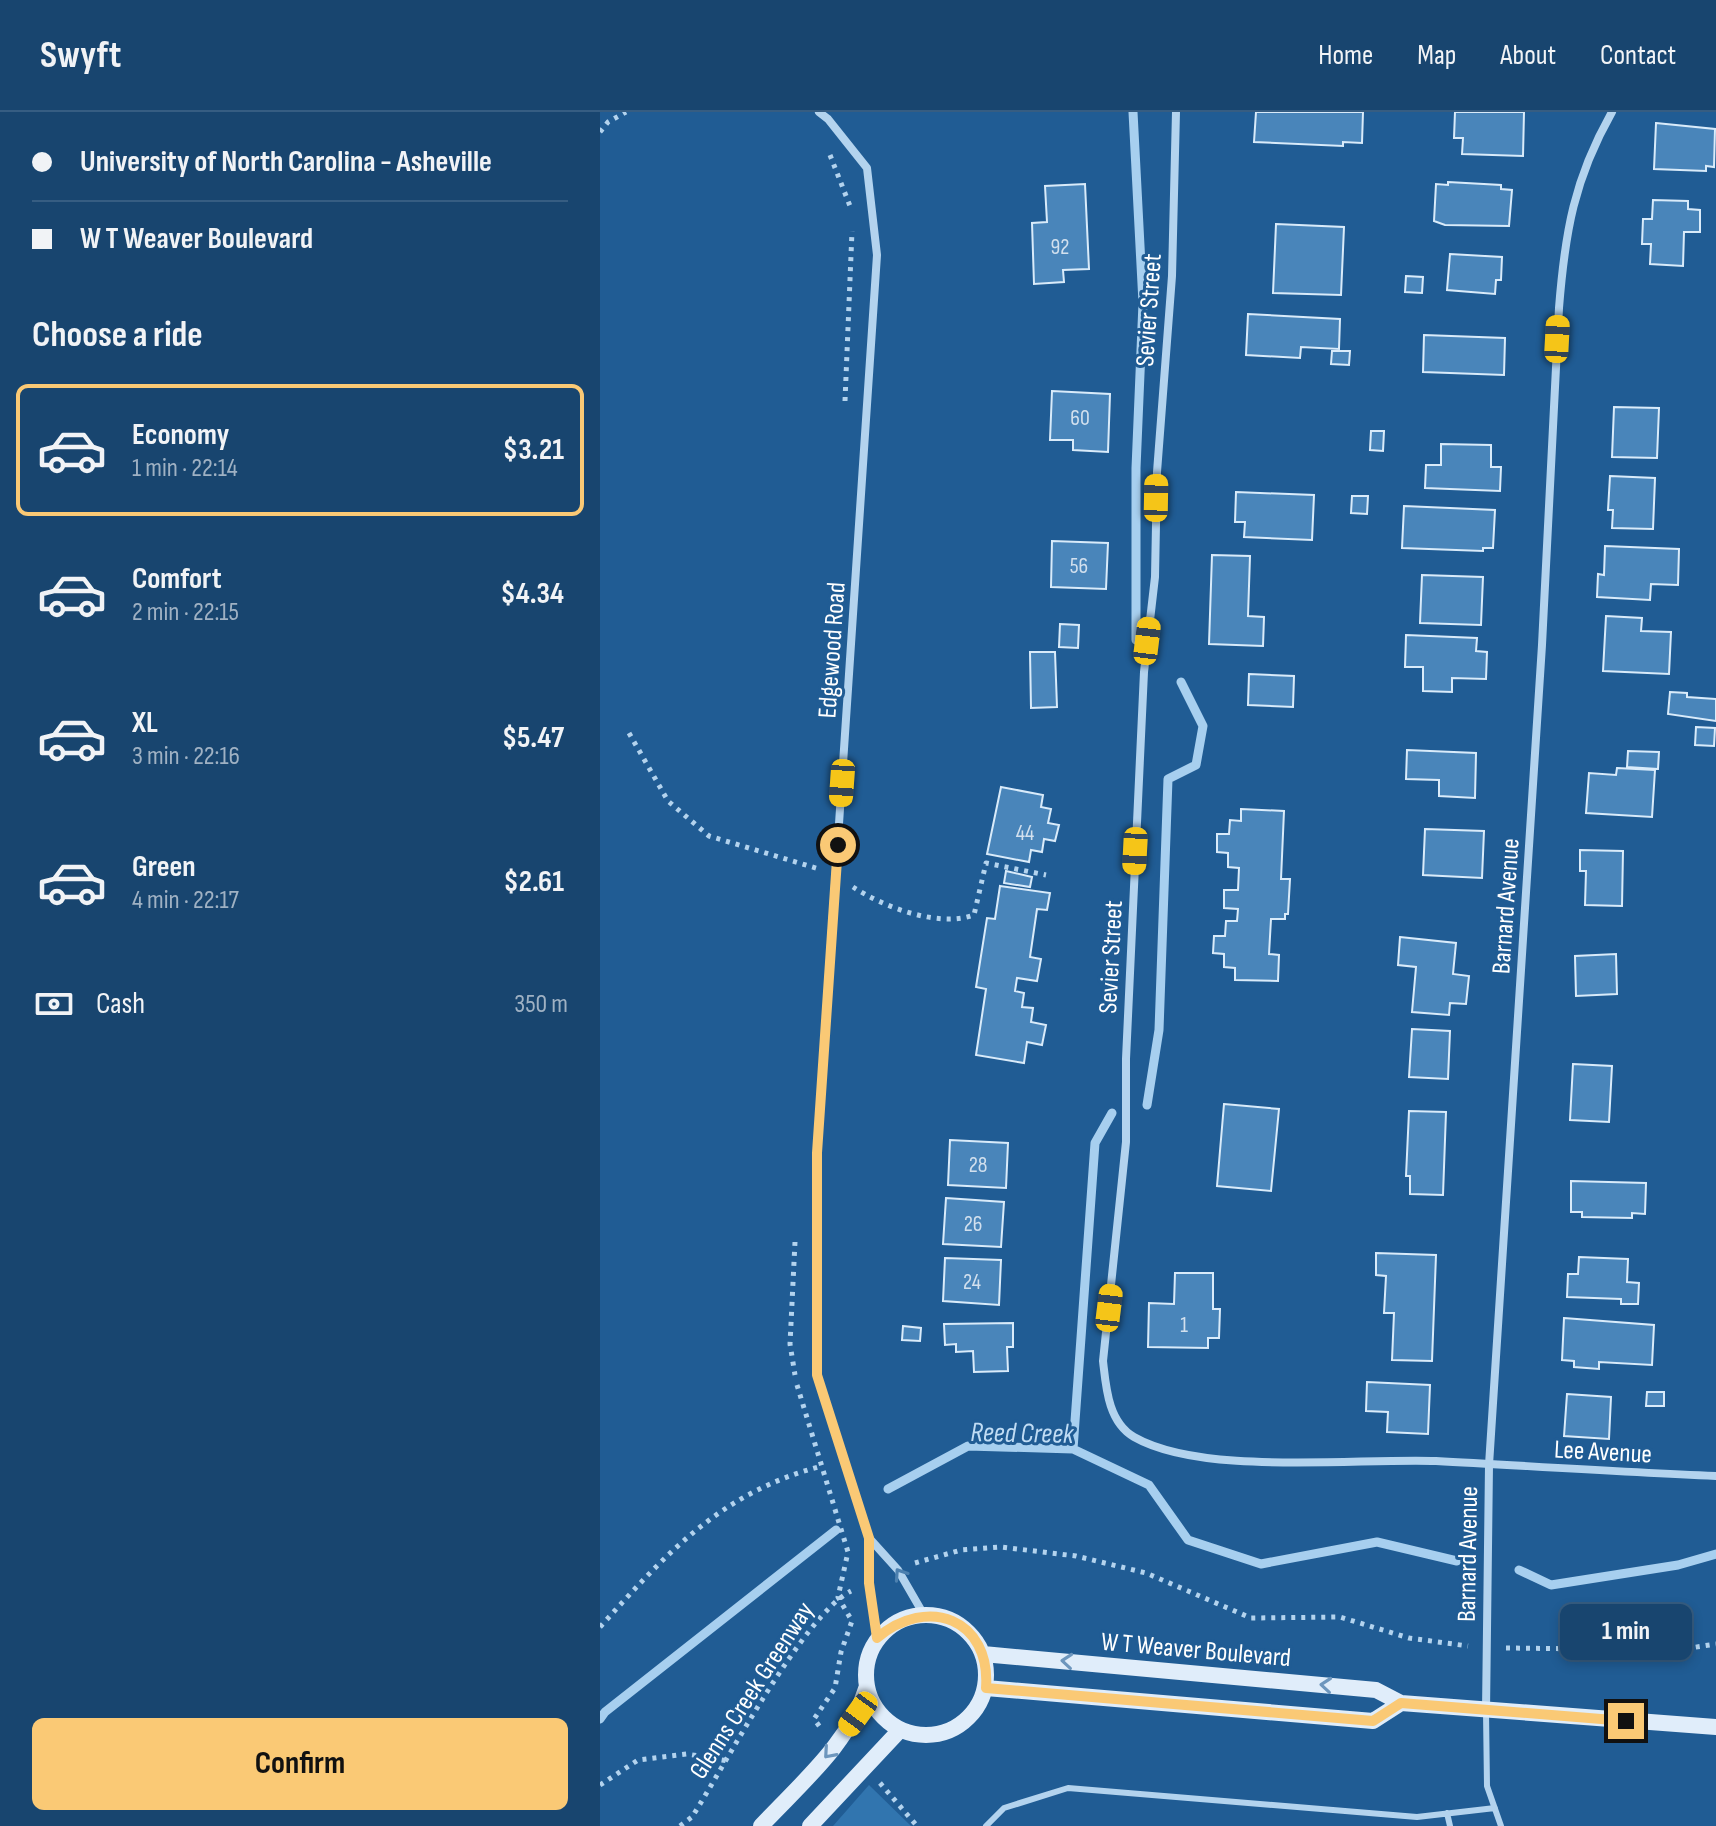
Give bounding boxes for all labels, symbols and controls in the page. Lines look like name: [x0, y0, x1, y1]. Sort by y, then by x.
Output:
text: Swyft: [40, 33, 121, 78]
text: Home: [1318, 39, 1373, 72]
text: Map: [1417, 39, 1456, 72]
text: About: [1500, 39, 1556, 72]
text: Contact: [1600, 39, 1676, 72]
text: University of North Carolina - Asheville: [80, 144, 492, 180]
text: W T Weaver Boulevard: [80, 221, 313, 257]
house number: 92: [1051, 234, 1069, 261]
street label: Sevier Street: [1130, 252, 1169, 368]
text: Choose a ride: [32, 314, 203, 357]
car: [1544, 314, 1570, 364]
house number: 60: [1070, 405, 1090, 432]
icon: car: [36, 414, 108, 486]
text: Economy: [132, 417, 229, 453]
text: $3.21: [503, 432, 564, 468]
text: 1 min · 22:14: [132, 453, 238, 484]
car: [1144, 474, 1168, 522]
house number: 56: [1070, 553, 1088, 580]
icon: car: [36, 558, 108, 630]
text: Comfort: [132, 561, 222, 597]
text: $4.34: [500, 576, 564, 612]
street label: Edgewood Road: [812, 581, 853, 719]
text: 2 min · 22:15: [132, 597, 239, 628]
car: [1132, 616, 1162, 666]
icon: car: [36, 702, 108, 774]
text: XL: [132, 705, 158, 741]
text: $5.47: [502, 720, 564, 756]
text: 3 min · 22:16: [132, 741, 240, 772]
car: [828, 758, 856, 808]
house number: 44: [1016, 820, 1034, 847]
car: [1122, 826, 1148, 876]
route start: [820, 827, 856, 863]
street label: Barnard Avenue: [1486, 837, 1527, 975]
icon: car: [36, 846, 108, 918]
text: Green: [132, 849, 196, 885]
text: $2.61: [503, 864, 564, 900]
text: 4 min · 22:17: [132, 885, 239, 916]
street label: Sevier Street: [1093, 900, 1130, 1014]
icon: cash: [32, 982, 76, 1026]
text: Cash: [96, 986, 145, 1022]
text: 350 m: [514, 989, 568, 1020]
house number: 28: [969, 1152, 987, 1179]
house number: 26: [964, 1211, 982, 1238]
house number: 24: [963, 1269, 981, 1296]
car: [1094, 1283, 1124, 1333]
house number: 1: [1180, 1312, 1188, 1339]
water label: Reed Creek: [970, 1416, 1075, 1451]
street label: Lee Avenue: [1553, 1434, 1653, 1471]
street label: Barnard Avenue: [1452, 1486, 1485, 1622]
one-way arrow: [895, 1569, 910, 1583]
street label: Glenns Creek Greenway: [683, 1597, 821, 1785]
callout: 1 min: [1560, 1605, 1692, 1661]
text: 1 min: [1602, 1616, 1650, 1647]
street label: W T Weaver Boulevard: [1100, 1627, 1292, 1674]
one-way arrow: [1060, 1653, 1073, 1670]
one-way arrow: [1319, 1677, 1332, 1694]
car: [834, 1688, 882, 1740]
route end: [1608, 1703, 1644, 1739]
button: Confirm: [32, 1718, 568, 1810]
one-way arrow: [824, 1743, 838, 1758]

